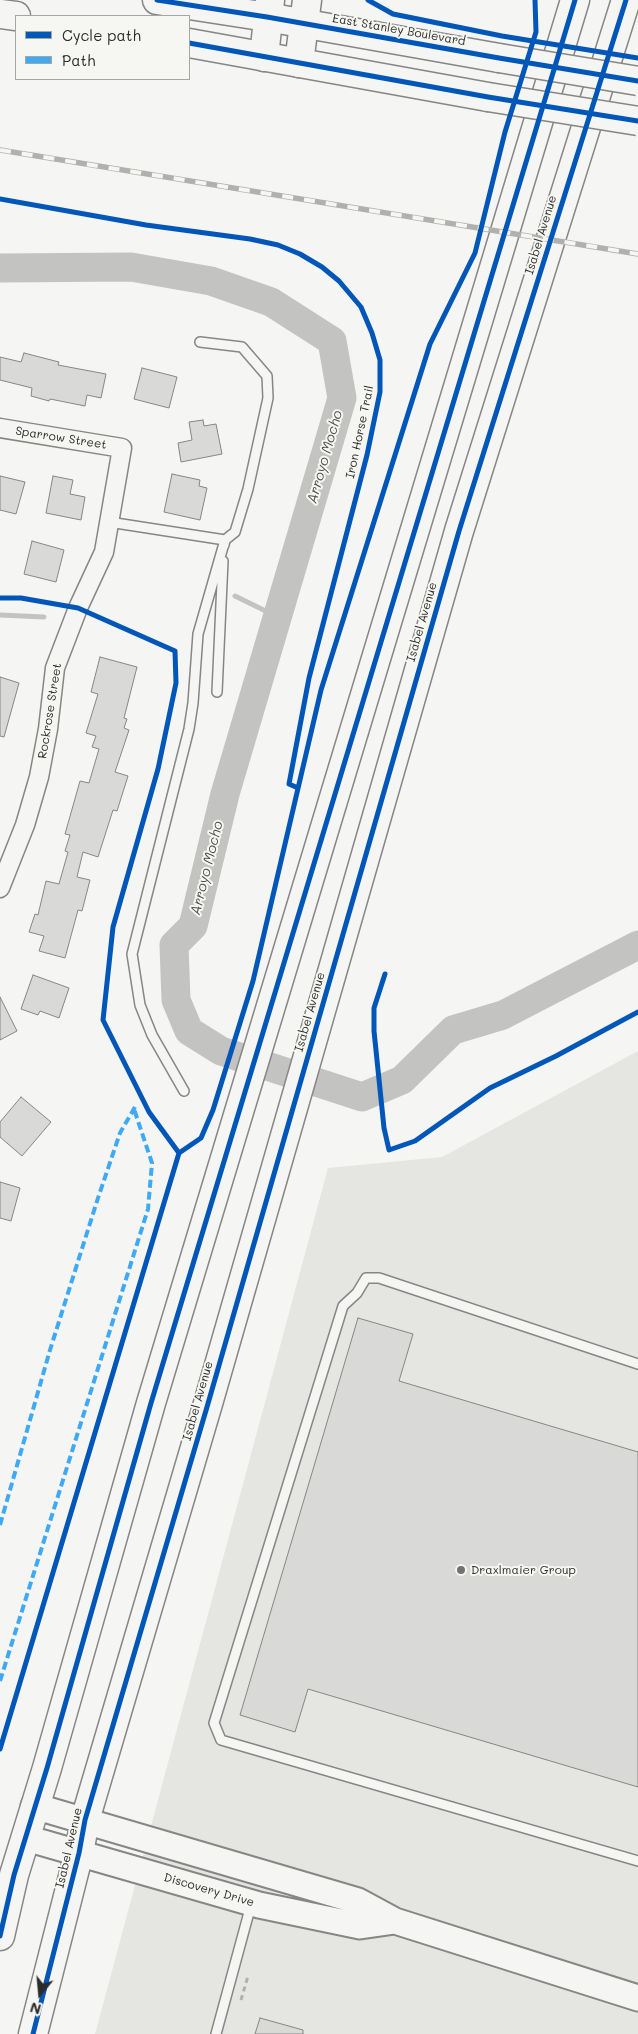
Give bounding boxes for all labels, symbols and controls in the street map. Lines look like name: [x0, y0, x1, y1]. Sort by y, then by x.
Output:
street label: East Stanley Boulevard: [331, 11, 467, 49]
legend: [15, 15, 190, 80]
text: Cycle path: [62, 25, 141, 45]
text: Path: [62, 50, 96, 70]
street label: Isabel Avenue: [522, 194, 560, 276]
street label: Iron Horse Trail: [343, 384, 377, 480]
water label: Arroyo Mocho: [304, 409, 346, 505]
street label: Sparrow Street: [14, 424, 108, 452]
street label: Isabel Avenue: [404, 581, 440, 663]
street label: Rockrose Street: [35, 662, 65, 760]
water label: Arroyo Mocho: [187, 819, 227, 917]
street label: Isabel Avenue: [292, 971, 328, 1053]
street label: Isabel Avenue: [180, 1360, 216, 1442]
place label: Draxlmaier Group: [471, 1563, 576, 1577]
marker: Draxlmaier Group: [455, 1564, 467, 1576]
street label: Isabel Avenue: [53, 1806, 85, 1890]
street label: Discovery Drive: [162, 1870, 256, 1910]
north arrow: [15, 1969, 65, 2019]
text: N: [28, 1998, 43, 2019]

